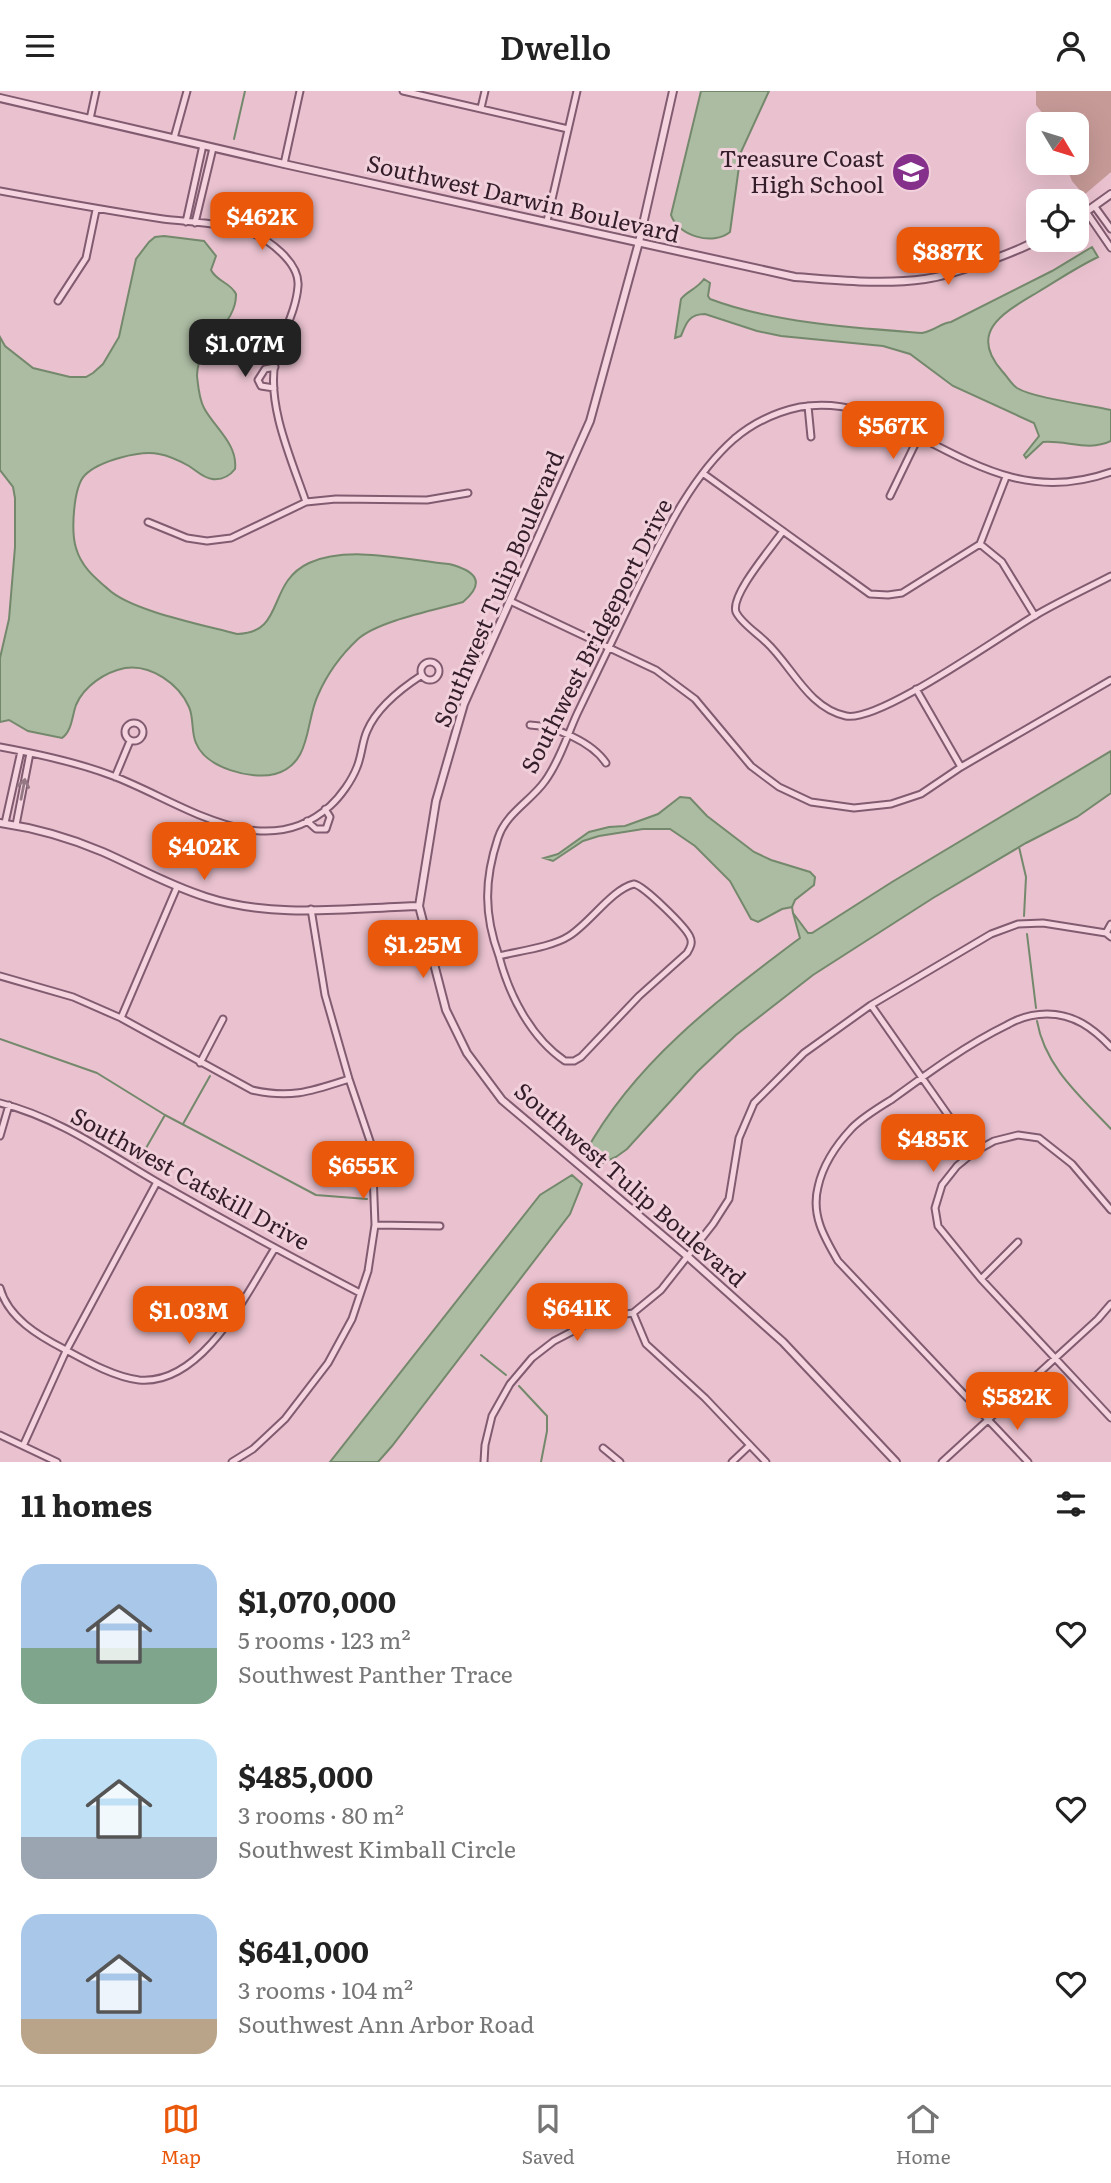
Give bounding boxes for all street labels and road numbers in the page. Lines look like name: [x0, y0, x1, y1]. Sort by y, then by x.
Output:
street label: Southwest Darwin Boulevard: [364, 144, 683, 250]
street label: Southwest Tulip Boulevard: [423, 445, 571, 732]
street label: Southwest Bridgeport Drive: [511, 492, 679, 778]
street label: Southwest Tulip Boulevard: [508, 1073, 755, 1294]
street label: Southwest Catskill Drive: [65, 1097, 317, 1257]

